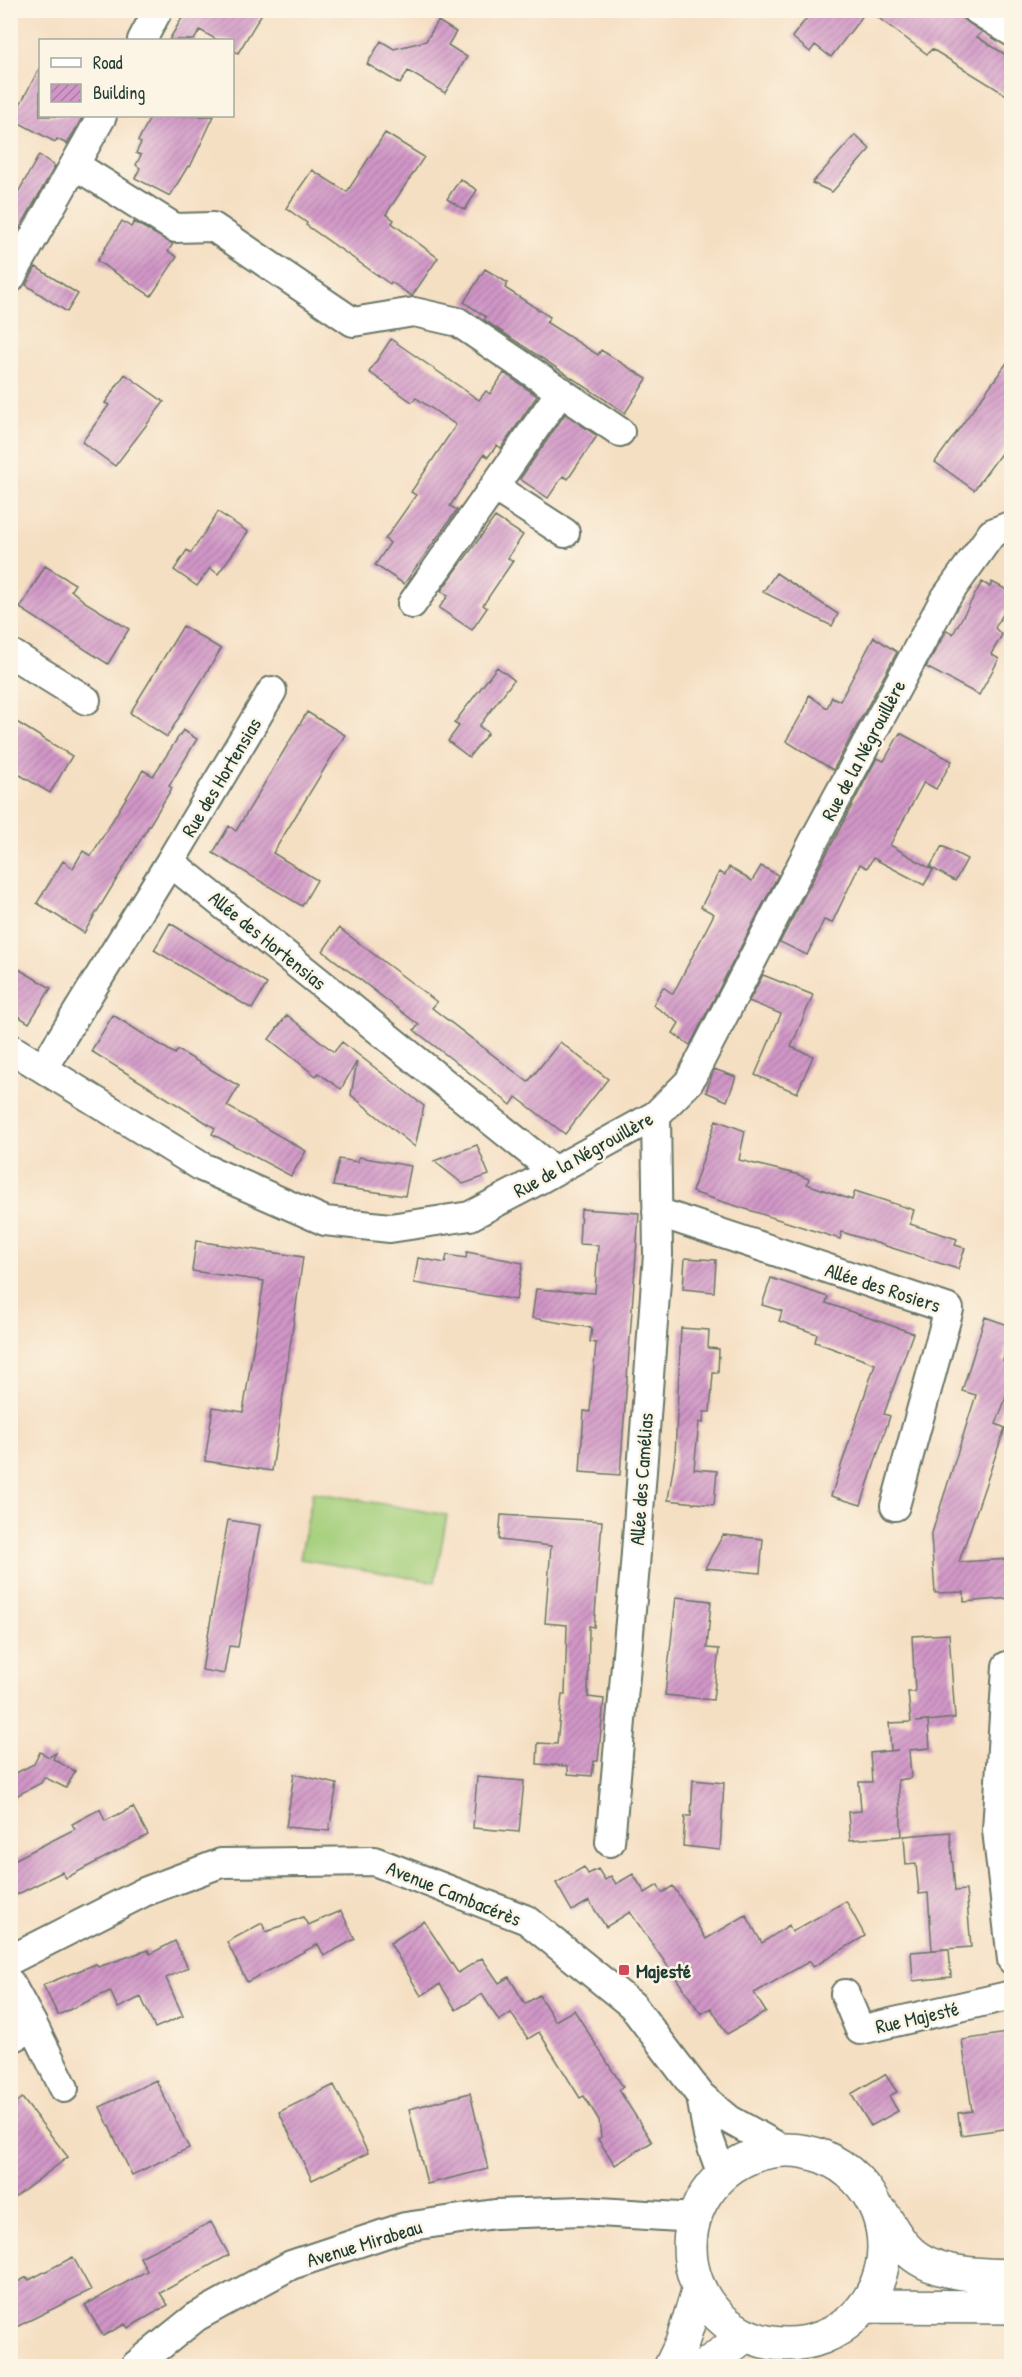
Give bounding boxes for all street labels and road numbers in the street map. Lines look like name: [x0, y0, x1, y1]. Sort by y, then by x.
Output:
street label: Rue de la Négrouillère: [815, 675, 911, 825]
street label: Rue des Hortensias: [175, 712, 267, 842]
street label: Allée des Hortensias: [204, 884, 333, 996]
street label: Rue de la Négrouillère: [508, 1104, 658, 1204]
street label: Allée des Rosiers: [822, 1256, 944, 1318]
street label: Allée des Camélias: [623, 1412, 659, 1546]
street label: Avenue Cambacérès: [383, 1854, 526, 1932]
street label: Rue Majesté: [873, 1994, 961, 2040]
street label: Avenue Mirabeau: [303, 2213, 425, 2273]

